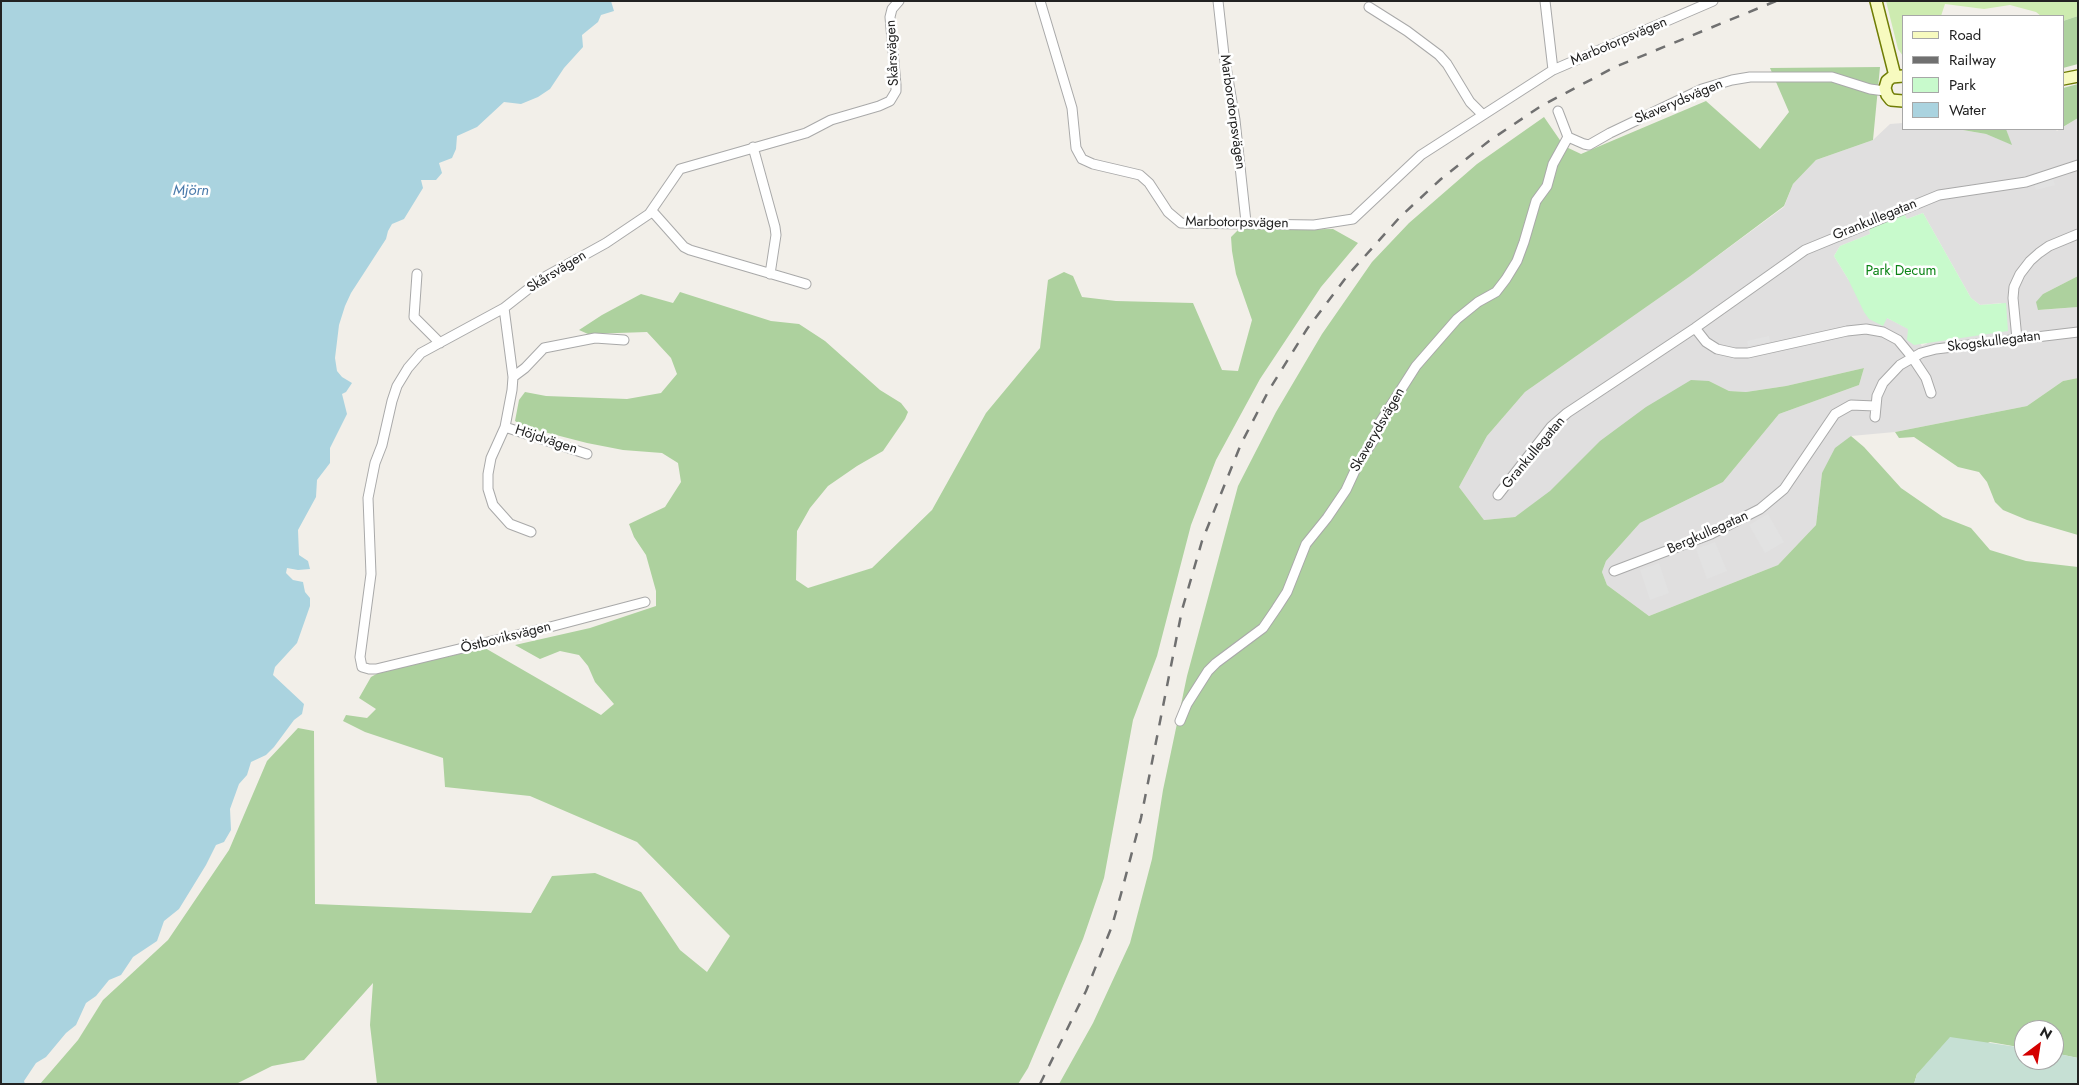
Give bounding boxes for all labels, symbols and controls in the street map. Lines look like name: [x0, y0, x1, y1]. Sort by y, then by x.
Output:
street label: Marbotorpsvägen: [1568, 14, 1670, 70]
legend: [1902, 15, 2064, 130]
street label: Skårsvägen: [883, 19, 903, 87]
text: Road: [1949, 24, 1981, 46]
text: Railway: [1949, 49, 1996, 71]
street label: Marborotorpsvägen: [1216, 54, 1248, 170]
text: Park: [1949, 74, 1976, 96]
street label: Skaverydsvägen: [1632, 76, 1726, 128]
text: Water: [1949, 99, 1986, 121]
water label: Mjörn: [173, 182, 209, 200]
street label: Grankullegatan: [1831, 196, 1919, 244]
street label: Marbotorpsvägen: [1185, 214, 1289, 232]
street label: Skårsvägen: [524, 247, 590, 297]
park label: Park Decum: [1866, 264, 1936, 280]
street label: Skogskullegatan: [1946, 328, 2042, 356]
street label: Skaverydsvägen: [1347, 385, 1409, 475]
street label: Grankullegatan: [1499, 414, 1569, 492]
street label: Höjdvägen: [513, 422, 579, 458]
street label: Bergkullegatan: [1665, 508, 1751, 558]
street label: Östboviksvägen: [459, 619, 553, 657]
north arrow: [2014, 1020, 2064, 1070]
text: N: [2036, 1022, 2056, 1044]

